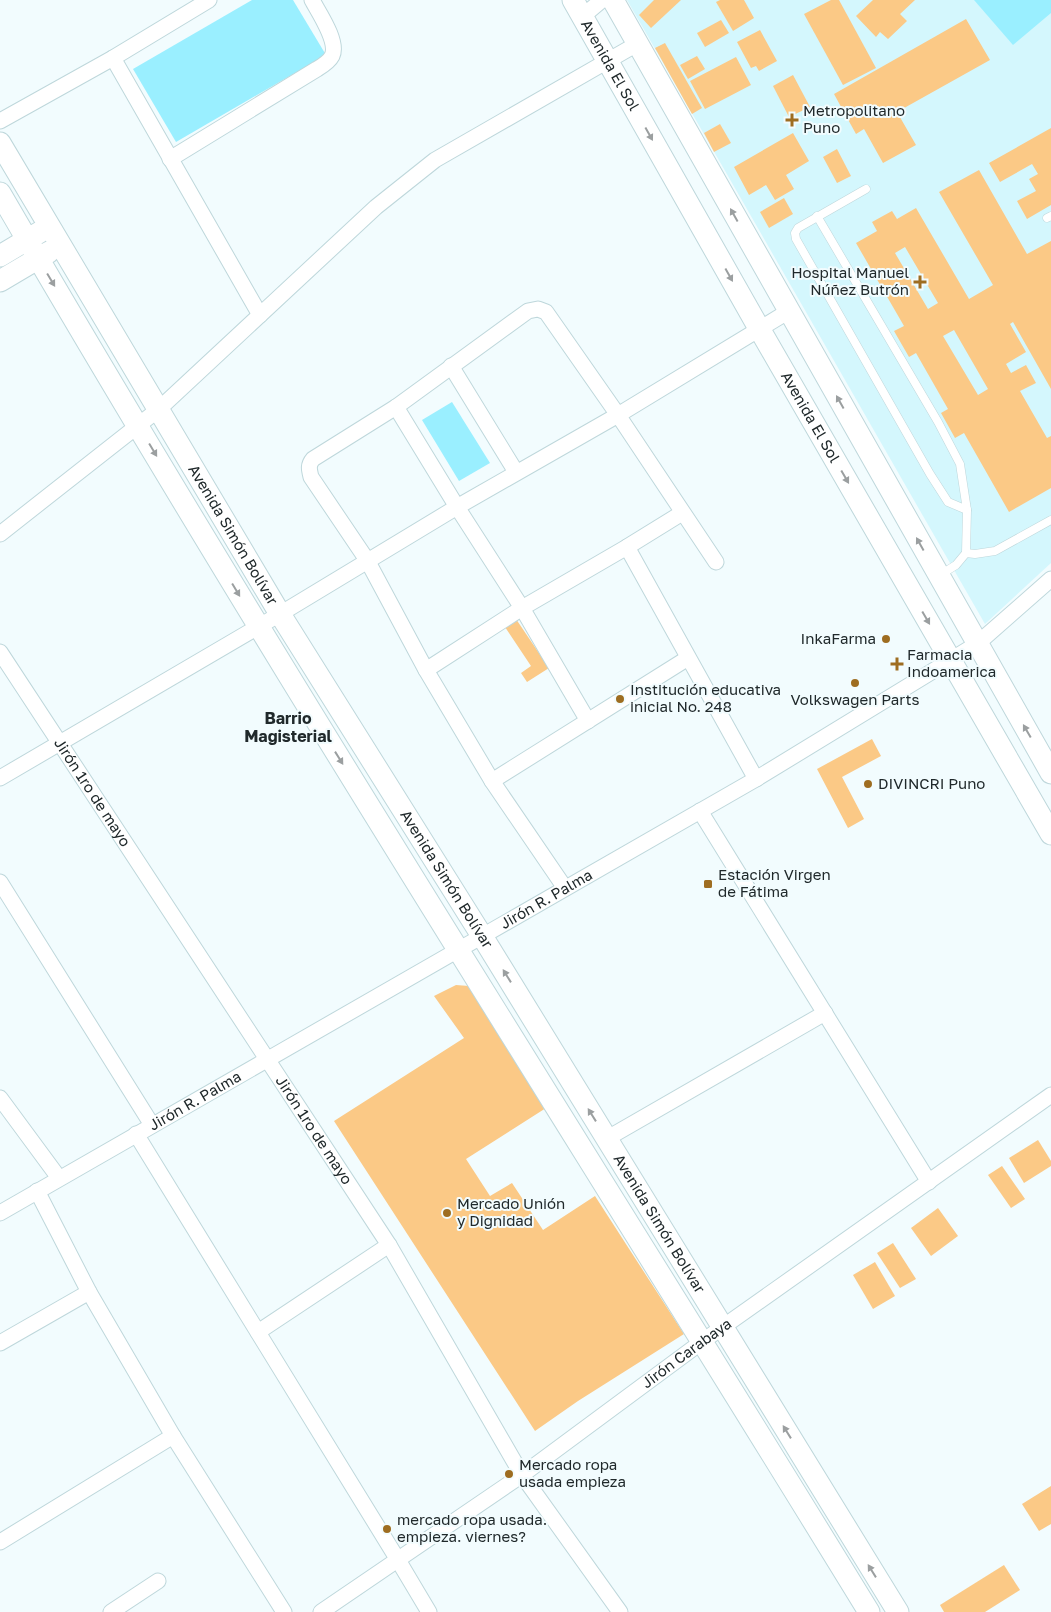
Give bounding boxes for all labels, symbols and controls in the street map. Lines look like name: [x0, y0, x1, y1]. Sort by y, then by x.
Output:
street label: Avenida El Sol: [578, 16, 644, 114]
place label: Metropolitano Puno: [803, 101, 905, 136]
marker: Metropolitano Puno: [785, 113, 799, 127]
one-way arrow: [645, 127, 654, 140]
one-way arrow: [730, 209, 739, 222]
place label: Hospital Manuel Núñez Butrón: [791, 263, 909, 298]
one-way arrow: [725, 268, 734, 282]
one-way arrow: [47, 274, 56, 287]
marker: Hospital Manuel Núñez Butrón: [913, 275, 927, 289]
street label: Avenida El Sol: [778, 368, 845, 465]
one-way arrow: [836, 396, 845, 409]
one-way arrow: [148, 443, 157, 457]
street label: Avenida Simón Bolívar: [185, 461, 283, 608]
one-way arrow: [841, 469, 849, 484]
one-way arrow: [916, 537, 925, 551]
one-way arrow: [231, 583, 240, 596]
one-way arrow: [922, 610, 930, 625]
place label: InkaFarma: [801, 629, 876, 647]
marker: InkaFarma: [880, 633, 892, 645]
place label: Farmacia Indoamerica: [907, 645, 996, 680]
marker: Farmacia Indoamerica: [891, 658, 903, 670]
marker: Volkswagen Parts: [849, 677, 861, 689]
place label: Institución educativa inicial No. 248: [630, 680, 781, 715]
place label: Volkswagen Parts: [791, 690, 919, 708]
marker: Institución educativa inicial No. 248: [614, 693, 626, 705]
district label: Barrio Magisterial: [244, 708, 332, 746]
one-way arrow: [1022, 724, 1031, 737]
street label: Jirón 1ro de mayo: [51, 734, 135, 850]
one-way arrow: [335, 751, 344, 764]
place label: DIVINCRI Puno: [878, 774, 985, 792]
marker: DIVINCRI Puno: [862, 778, 874, 790]
street label: Avenida Simón Bolívar: [397, 806, 497, 951]
street label: Jirón R. Palma: [497, 865, 595, 932]
place label: Estación Virgen de Fátima: [718, 865, 831, 900]
marker: Estación Virgen de Fátima: [702, 878, 714, 890]
one-way arrow: [502, 970, 511, 983]
street label: Jirón R. Palma: [145, 1067, 244, 1134]
street label: Jirón 1ro de mayo: [272, 1072, 357, 1187]
one-way arrow: [587, 1108, 596, 1121]
street label: Avenida Simón Bolívar: [610, 1150, 710, 1296]
place label: Mercado Unión y Dignidad: [457, 1194, 565, 1229]
marker: Mercado Unión y Dignidad: [441, 1207, 453, 1219]
street label: Jirón Carabaya: [638, 1314, 735, 1391]
one-way arrow: [782, 1426, 791, 1439]
place label: Mercado ropa usada empieza: [519, 1455, 626, 1490]
marker: Mercado ropa usada empieza: [503, 1468, 515, 1480]
place label: mercado ropa usada. empieza. viernes?: [397, 1510, 547, 1545]
marker: mercado ropa usada. empieza. viernes?: [381, 1523, 393, 1535]
one-way arrow: [867, 1564, 877, 1577]

